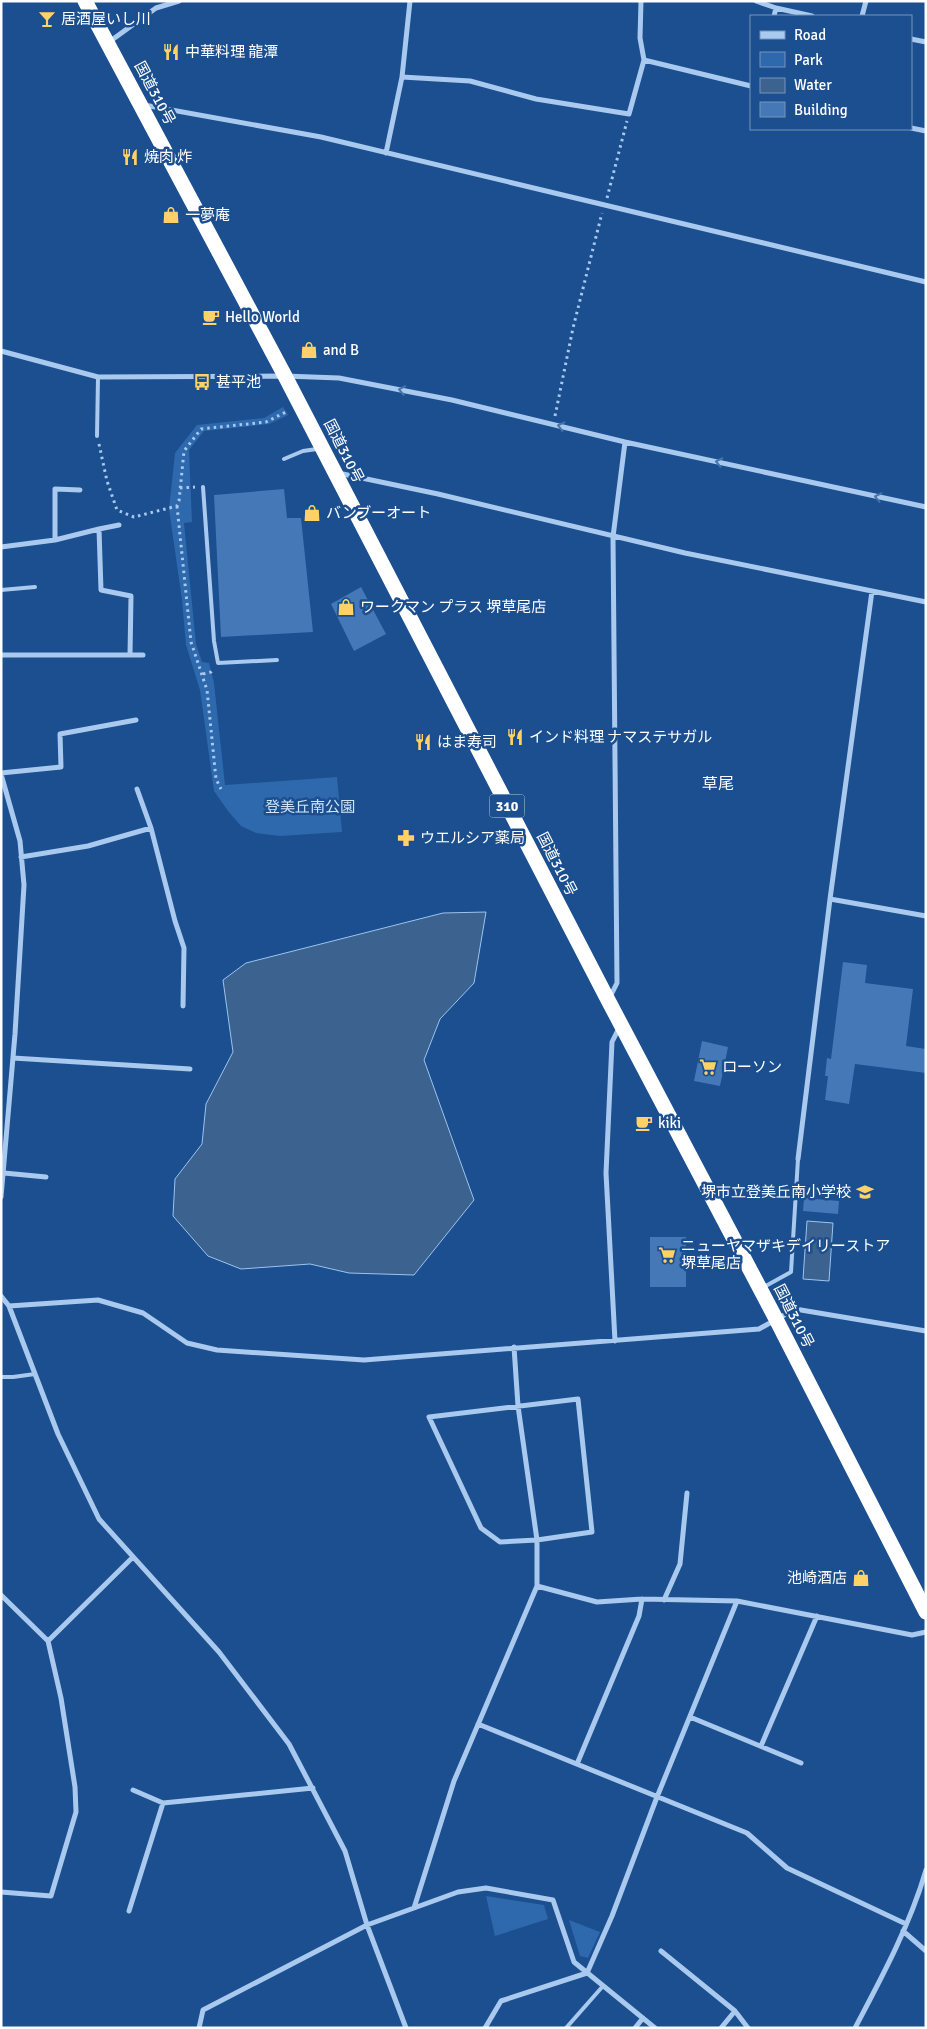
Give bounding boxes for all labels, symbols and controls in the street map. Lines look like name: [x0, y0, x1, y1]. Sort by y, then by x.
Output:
bar icon: 居酒屋いし川: [37, 9, 57, 29]
place label: 居酒屋いし川: [61, 10, 151, 28]
legend: [750, 15, 912, 130]
text: Road: [794, 26, 826, 44]
restaurant icon: 中華料理 龍潭: [161, 42, 181, 62]
place label: 中華料理 龍潭: [185, 43, 278, 61]
text: Park: [794, 51, 823, 69]
street label: 国道310号: [131, 58, 179, 128]
text: Water: [794, 76, 832, 94]
text: Building: [794, 101, 848, 119]
restaurant icon: 焼肉 炸: [120, 147, 140, 167]
place label: 焼肉 炸: [144, 148, 192, 166]
shop icon: 一夢庵: [161, 205, 181, 225]
place label: 一夢庵: [185, 206, 230, 224]
cafe icon: Hello World: [201, 307, 221, 327]
place label: Hello World: [225, 308, 300, 326]
shop icon: and B: [299, 340, 319, 360]
place label: and B: [323, 341, 359, 359]
bus stop icon: 甚平池: [192, 372, 212, 392]
place label: 甚平池: [216, 373, 261, 391]
one-way arrow: [398, 386, 407, 396]
street label: 国道310号: [320, 416, 368, 486]
one-way arrow: [557, 422, 565, 432]
one-way arrow: [715, 458, 724, 468]
one-way arrow: [874, 492, 883, 503]
shop icon: バンブーオート: [302, 503, 322, 523]
place label: バンブーオート: [326, 504, 431, 522]
shop icon: ワークマン プラス 堺草尾店: [336, 597, 356, 617]
place label: ワークマン プラス 堺草尾店: [360, 598, 546, 616]
restaurant icon: インド料理 ナマステサガル: [505, 727, 525, 747]
place label: インド料理 ナマステサガル: [529, 728, 712, 746]
restaurant icon: はま寿司: [413, 732, 433, 752]
place label: はま寿司: [437, 733, 497, 751]
district label: 草尾: [702, 774, 734, 794]
road number: 310: [490, 794, 524, 818]
park label: 登美丘南公園: [265, 798, 355, 816]
pharmacy icon: ウエルシア薬局: [396, 828, 416, 848]
place label: ウエルシア薬局: [420, 829, 525, 847]
street label: 国道310号: [533, 829, 581, 899]
supermarket icon: ローソン: [698, 1057, 718, 1077]
place label: ローソン: [722, 1058, 782, 1076]
cafe icon: kiki: [634, 1113, 654, 1133]
place label: kiki: [658, 1114, 681, 1132]
school or university icon: 堺市立登美丘南小学校: [855, 1182, 875, 1202]
place label: 堺市立登美丘南小学校: [701, 1183, 851, 1201]
place label: ニューヤマザキデイリーストア 堺草尾店: [681, 1237, 890, 1272]
supermarket icon: ニューヤマザキデイリーストア 堺草尾店: [657, 1245, 677, 1265]
street label: 国道310号: [770, 1281, 818, 1351]
shop icon: 池崎酒店: [851, 1568, 871, 1588]
place label: 池崎酒店: [787, 1569, 847, 1587]

